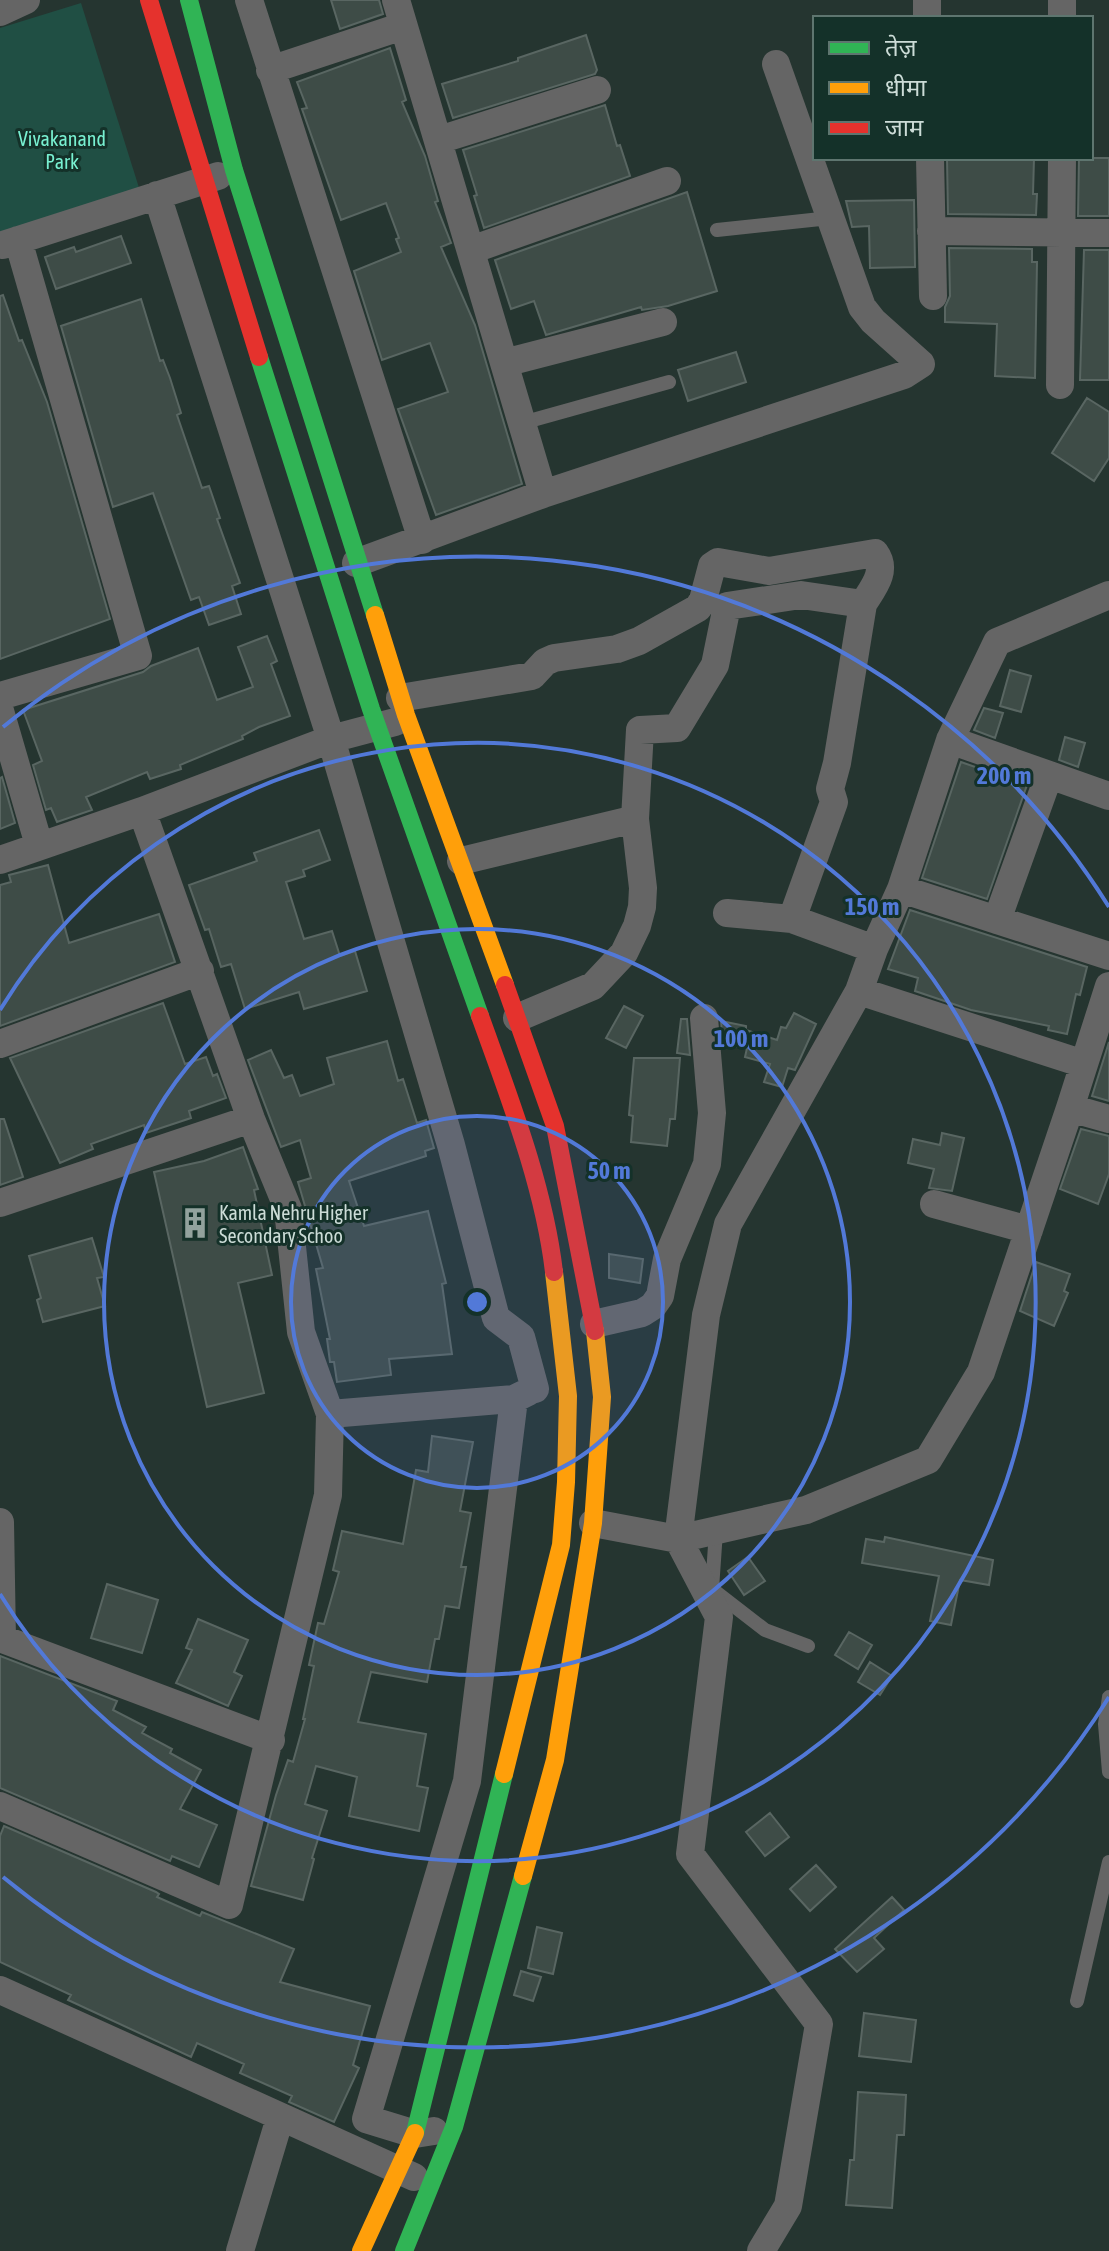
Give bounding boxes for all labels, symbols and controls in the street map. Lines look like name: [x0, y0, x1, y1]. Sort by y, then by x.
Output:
legend: [813, 16, 1093, 160]
text: तेज़: [885, 34, 918, 61]
text: धीमा: [885, 74, 927, 101]
text: जाम: [885, 114, 924, 141]
park label: Vivakanand Park: [18, 127, 106, 173]
text: 200 m: [977, 762, 1031, 789]
text: 150 m: [845, 893, 899, 920]
text: 100 m: [714, 1025, 768, 1052]
text: 50 m: [587, 1157, 631, 1184]
place label: Kamla Nehru Higher Secondary Schoo: [219, 1201, 369, 1247]
building icon: Kamla Nehru Higher Secondary Schoo: [178, 1206, 212, 1240]
centre of rings: [463, 1288, 491, 1316]

